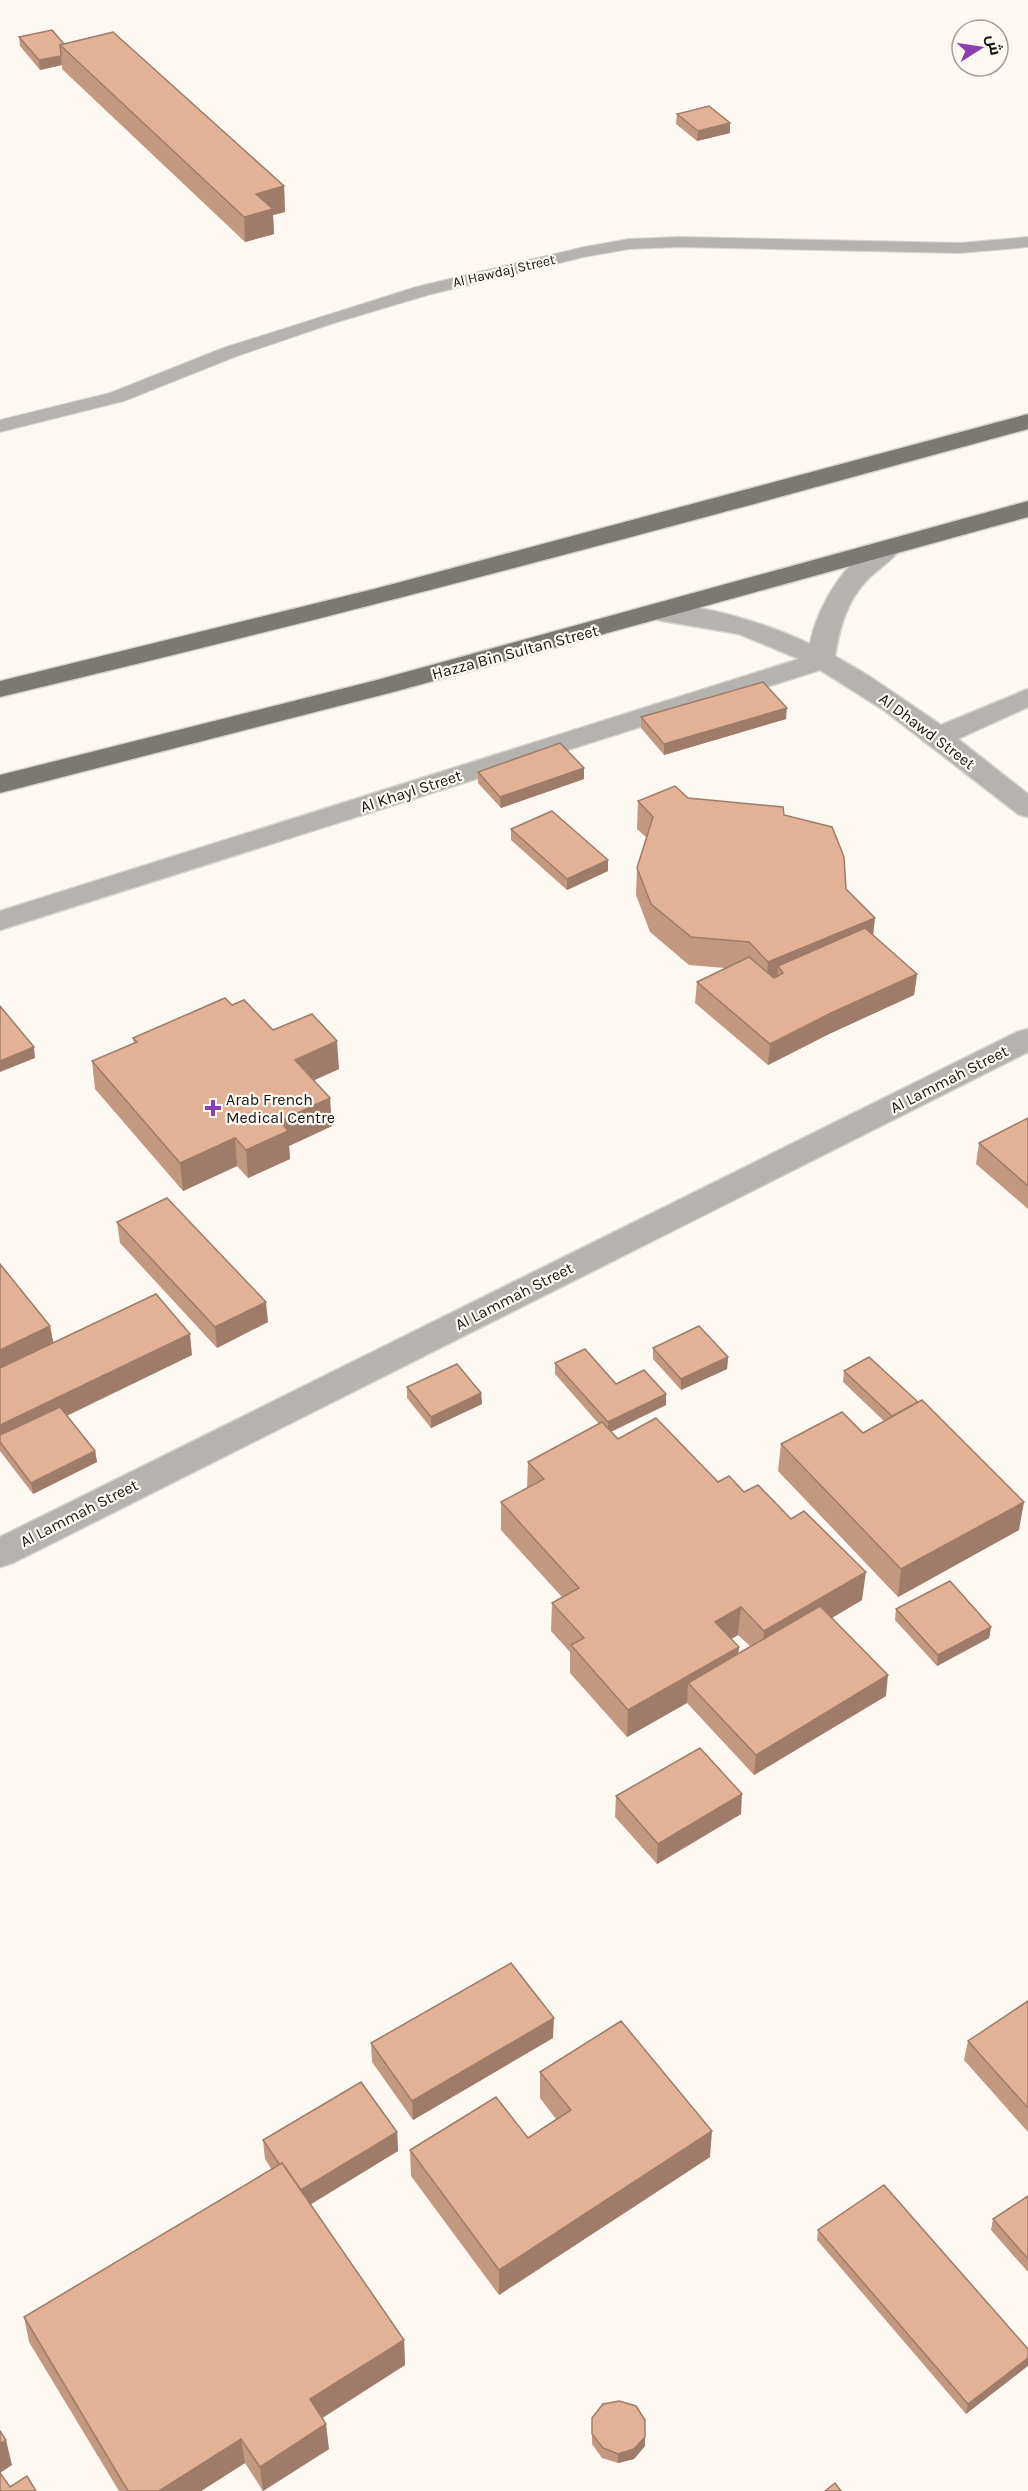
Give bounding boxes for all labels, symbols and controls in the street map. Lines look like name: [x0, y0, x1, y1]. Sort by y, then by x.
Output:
north arrow: [950, 18, 1010, 78]
text: ش: [983, 33, 1006, 57]
street label: Al Hawdaj Street: [451, 251, 557, 291]
street label: Hazza Bin Sultan Street: [430, 621, 600, 683]
street label: Al Dhawd Street: [875, 689, 979, 773]
street label: Al Khayl Street: [358, 766, 464, 816]
street label: Al Lammah Street: [887, 1041, 1011, 1117]
place label: Arab French Medical Centre: [226, 1090, 335, 1127]
marker: Arab French Medical Centre: [204, 1099, 222, 1117]
street label: Al Lammah Street: [452, 1258, 576, 1334]
street label: Al Lammah Street: [17, 1475, 141, 1551]

